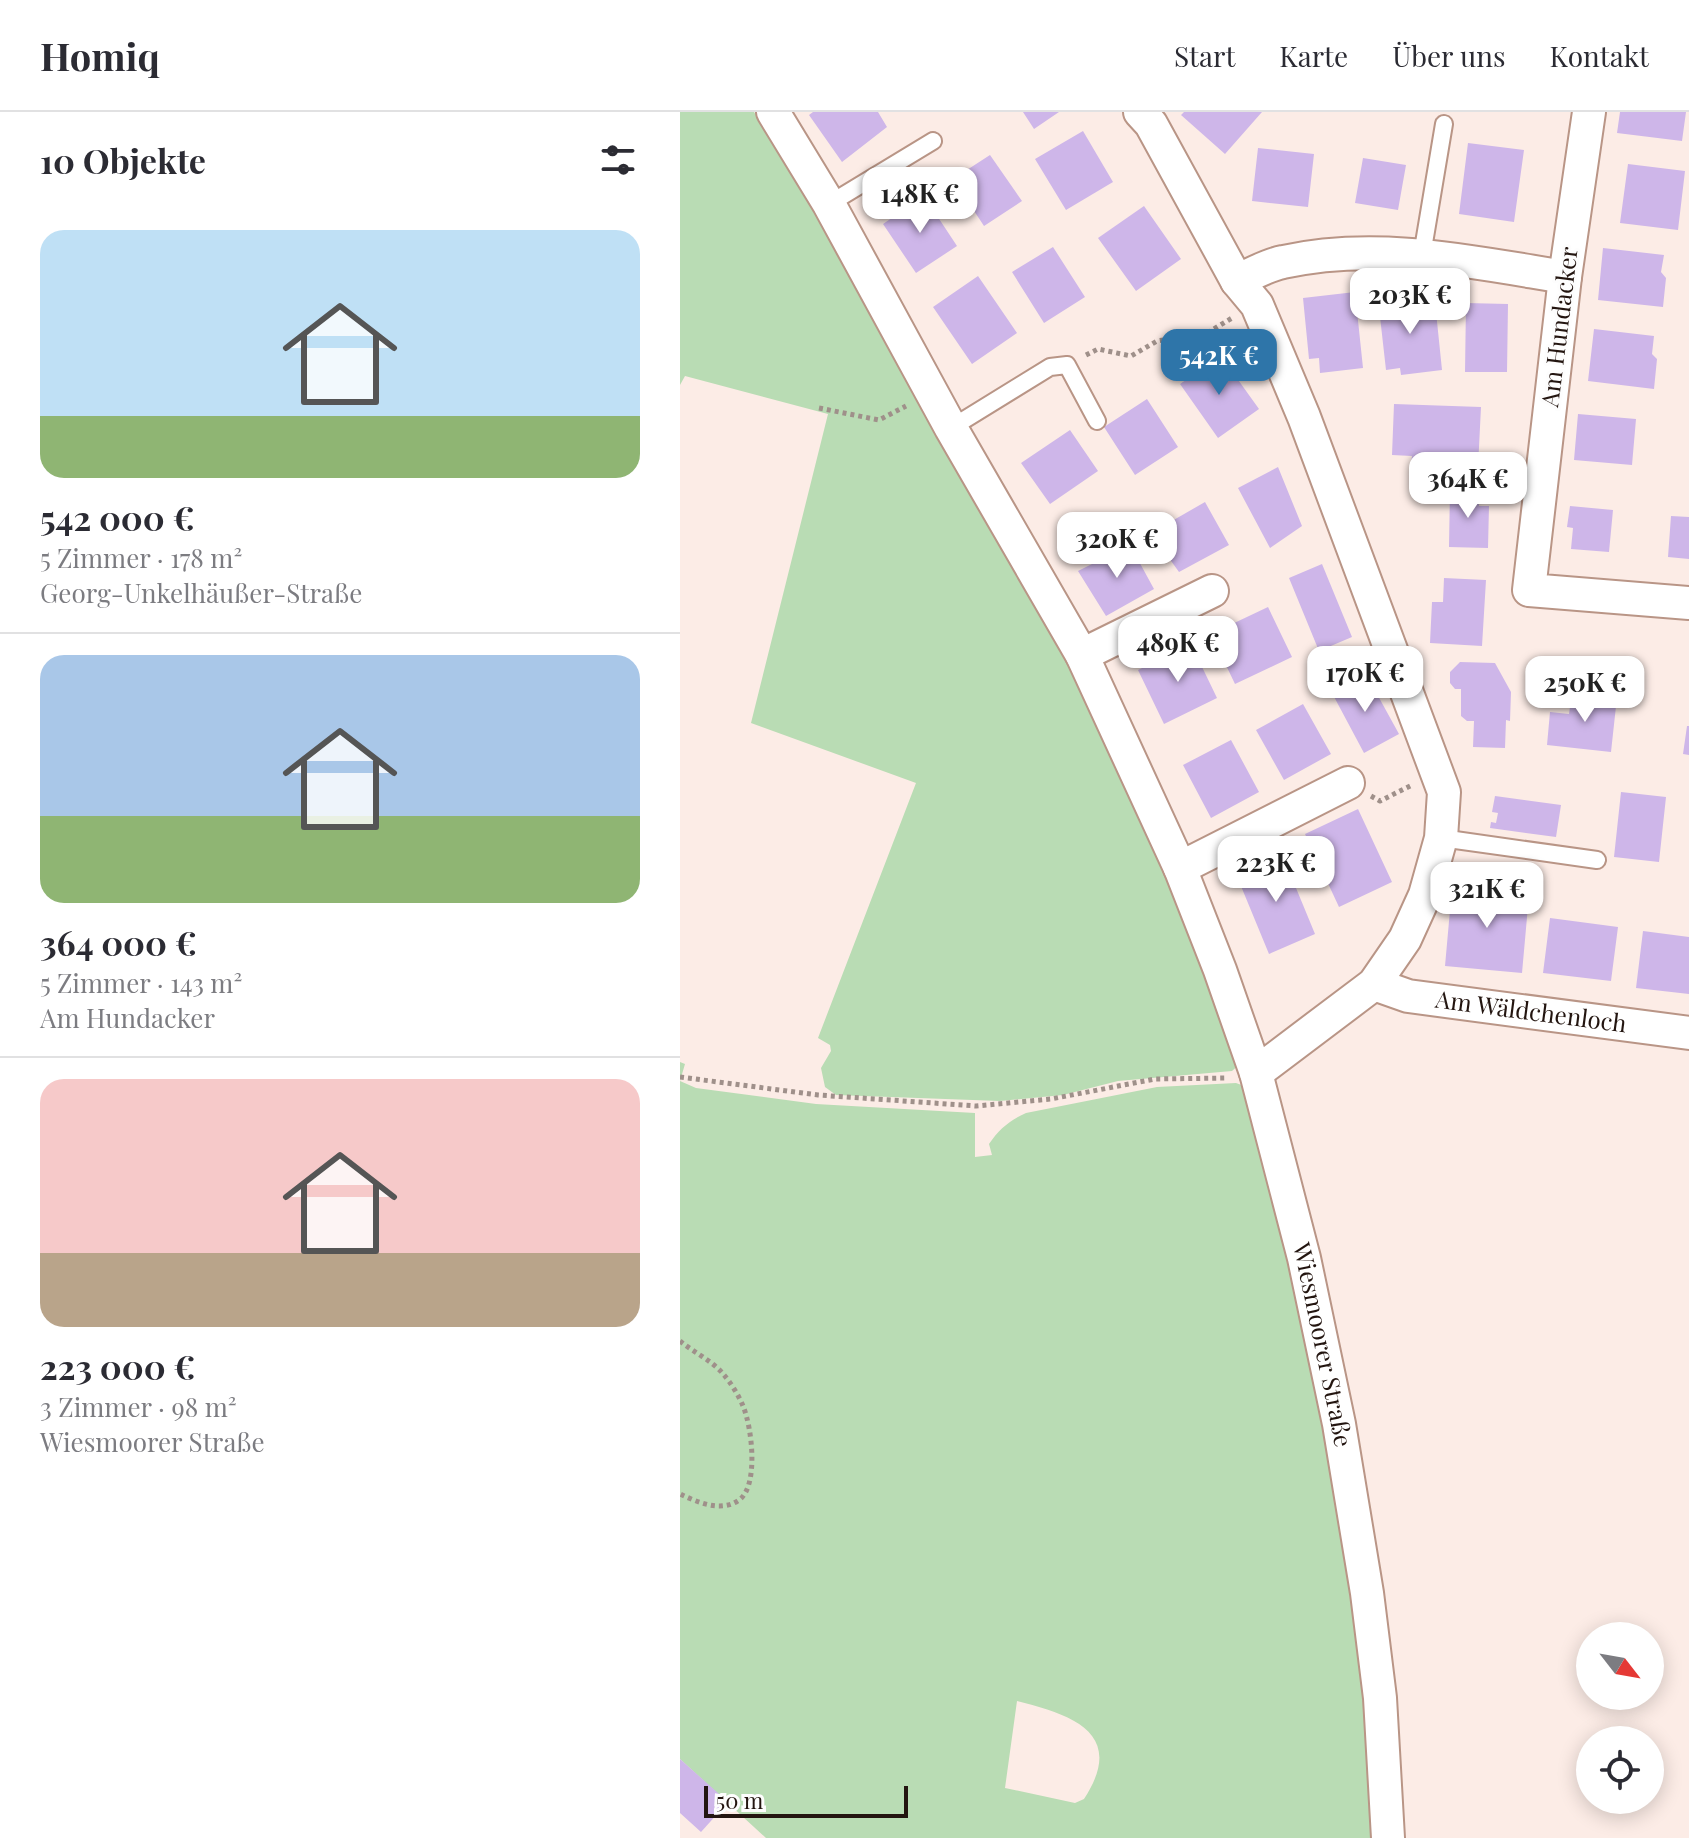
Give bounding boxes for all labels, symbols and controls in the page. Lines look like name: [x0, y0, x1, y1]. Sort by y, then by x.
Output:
text: Homiq: [40, 30, 160, 81]
text: Start: [1174, 37, 1235, 74]
text: Karte: [1279, 37, 1348, 74]
text: Über uns: [1392, 37, 1505, 74]
text: Kontakt: [1549, 37, 1649, 74]
text: 10 Objekte: [40, 137, 206, 183]
icon: filters: [596, 138, 640, 182]
pin: 148K €: [855, 167, 985, 235]
text: 148K €: [880, 175, 960, 210]
street label: Am Hundacker: [1532, 244, 1584, 410]
pin: 203K €: [1345, 268, 1475, 336]
text: 203K €: [1368, 276, 1452, 311]
icon: home: [268, 282, 412, 426]
pin: 542K €: [1154, 329, 1284, 397]
text: 542K €: [1179, 337, 1259, 372]
pin: 364K €: [1403, 452, 1533, 520]
text: 364K €: [1427, 460, 1509, 495]
text: 542 000 €: [40, 494, 194, 540]
pin: 320K €: [1052, 512, 1182, 580]
text: 320K €: [1075, 520, 1159, 555]
text: 5 Zimmer · 178 m²: [40, 540, 242, 575]
text: Georg-Unkelhäußer-Straße: [40, 575, 362, 610]
pin: 489K €: [1113, 616, 1243, 684]
text: 489K €: [1136, 624, 1220, 659]
pin: 170K €: [1300, 646, 1430, 714]
text: 170K €: [1325, 654, 1405, 689]
pin: 250K €: [1520, 656, 1650, 724]
text: 250K €: [1543, 664, 1627, 699]
icon: home: [268, 707, 412, 851]
pin: 223K €: [1211, 836, 1341, 904]
text: 223K €: [1236, 844, 1316, 879]
pin: 321K €: [1422, 862, 1552, 930]
text: 321K €: [1448, 870, 1526, 905]
text: 364 000 €: [40, 919, 197, 965]
text: 5 Zimmer · 143 m²: [40, 965, 242, 1000]
street label: Am Wäldchenloch: [1433, 982, 1629, 1039]
text: Am Hundacker: [40, 1000, 215, 1035]
icon: home: [268, 1131, 412, 1275]
street label: Wiesmoorer Straße: [1286, 1238, 1361, 1449]
text: 223 000 €: [40, 1343, 195, 1389]
text: 3 Zimmer · 98 m²: [40, 1389, 237, 1424]
text: Wiesmoorer Straße: [40, 1424, 265, 1459]
north arrow: [1576, 1622, 1664, 1710]
map controls: [1576, 1622, 1664, 1814]
button: locate: [1576, 1726, 1664, 1814]
scale bar: [704, 1782, 908, 1818]
text: 50 m: [716, 1785, 763, 1815]

